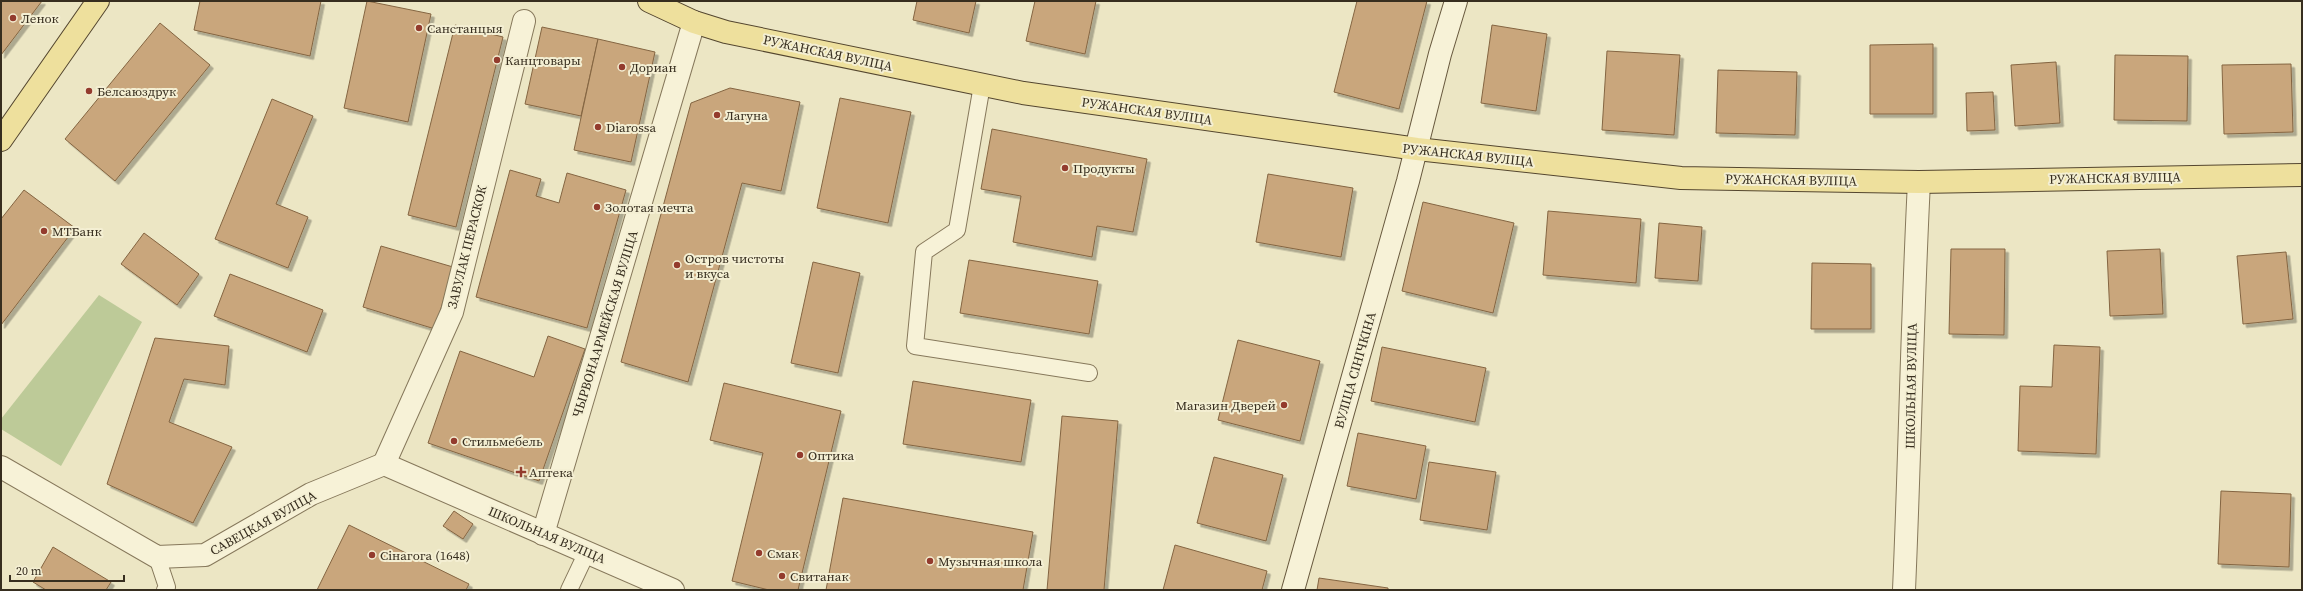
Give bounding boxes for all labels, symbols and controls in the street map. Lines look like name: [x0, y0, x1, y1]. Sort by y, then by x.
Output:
place label: Ленок: [21, 10, 59, 27]
marker: Ленок: [8, 13, 18, 23]
place label: Санстанцыя: [427, 20, 503, 37]
marker: Санстанцыя: [414, 23, 424, 33]
street label: РУЖАНСКАЯ ВУЛІЦА: [762, 31, 895, 75]
place label: Канцтовары: [505, 52, 581, 69]
marker: Канцтовары: [492, 55, 502, 65]
place label: Дориан: [630, 59, 677, 76]
marker: Дориан: [617, 62, 627, 72]
place label: Белсаюздрук: [97, 83, 176, 100]
marker: Белсаюздрук: [84, 86, 94, 96]
street label: РУЖАНСКАЯ ВУЛІЦА: [1081, 93, 1214, 129]
place label: Лагуна: [725, 107, 768, 124]
marker: Лагуна: [712, 110, 722, 120]
place label: Diarossa: [606, 119, 656, 136]
marker: Diarossa: [593, 122, 603, 132]
street label: РУЖАНСКАЯ ВУЛІЦА: [1402, 140, 1535, 170]
place label: Продукты: [1073, 160, 1135, 177]
marker: Продукты: [1060, 163, 1070, 173]
street label: РУЖАНСКАЯ ВУЛІЦА: [2049, 168, 2181, 188]
street label: РУЖАНСКАЯ ВУЛІЦА: [1725, 170, 1857, 190]
street label: ЗАВУЛАК ПЕРАСКОК: [443, 183, 491, 310]
place label: Золотая мечта: [605, 199, 694, 216]
marker: Золотая мечта: [592, 202, 602, 212]
place label: МТБанк: [52, 223, 102, 240]
marker: МТБанк: [39, 226, 49, 236]
street label: ЧЫРВОНААРМЕЙСКАЯ ВУЛІЦА: [568, 228, 642, 420]
place label: Остров чистоты и вкуса: [685, 250, 785, 282]
marker: Остров чистоты и вкуса: [672, 260, 682, 270]
street label: ВУЛІЦА СІНІЧКІНА: [1330, 309, 1380, 430]
street label: ШКОЛЬНАЯ ВУЛІЦА: [1901, 323, 1921, 449]
place label: Магазин Дверей: [1176, 397, 1276, 414]
marker: Магазин Дверей: [1279, 400, 1289, 410]
place label: Стильмебель: [462, 433, 543, 450]
marker: Стильмебель: [449, 436, 459, 446]
place label: Оптика: [808, 447, 854, 464]
marker: Оптика: [795, 450, 805, 460]
place label: Аптека: [529, 464, 573, 481]
marker: Аптека: [516, 467, 526, 477]
street label: САВЕЦКАЯ ВУЛІЦА: [207, 487, 319, 559]
street label: ШКОЛЬНАЯ ВУЛІЦА: [486, 503, 609, 568]
place label: Смак: [767, 545, 799, 562]
place label: Сінагога (1648): [380, 547, 470, 564]
marker: Смак: [754, 548, 764, 558]
marker: Сінагога (1648): [367, 550, 377, 560]
place label: Музычная школа: [938, 553, 1043, 570]
marker: Музычная школа: [925, 556, 935, 566]
scale bar: [10, 557, 124, 583]
text: 20 m: [16, 563, 42, 579]
place label: Свитанак: [790, 568, 849, 585]
marker: Свитанак: [777, 571, 787, 581]

